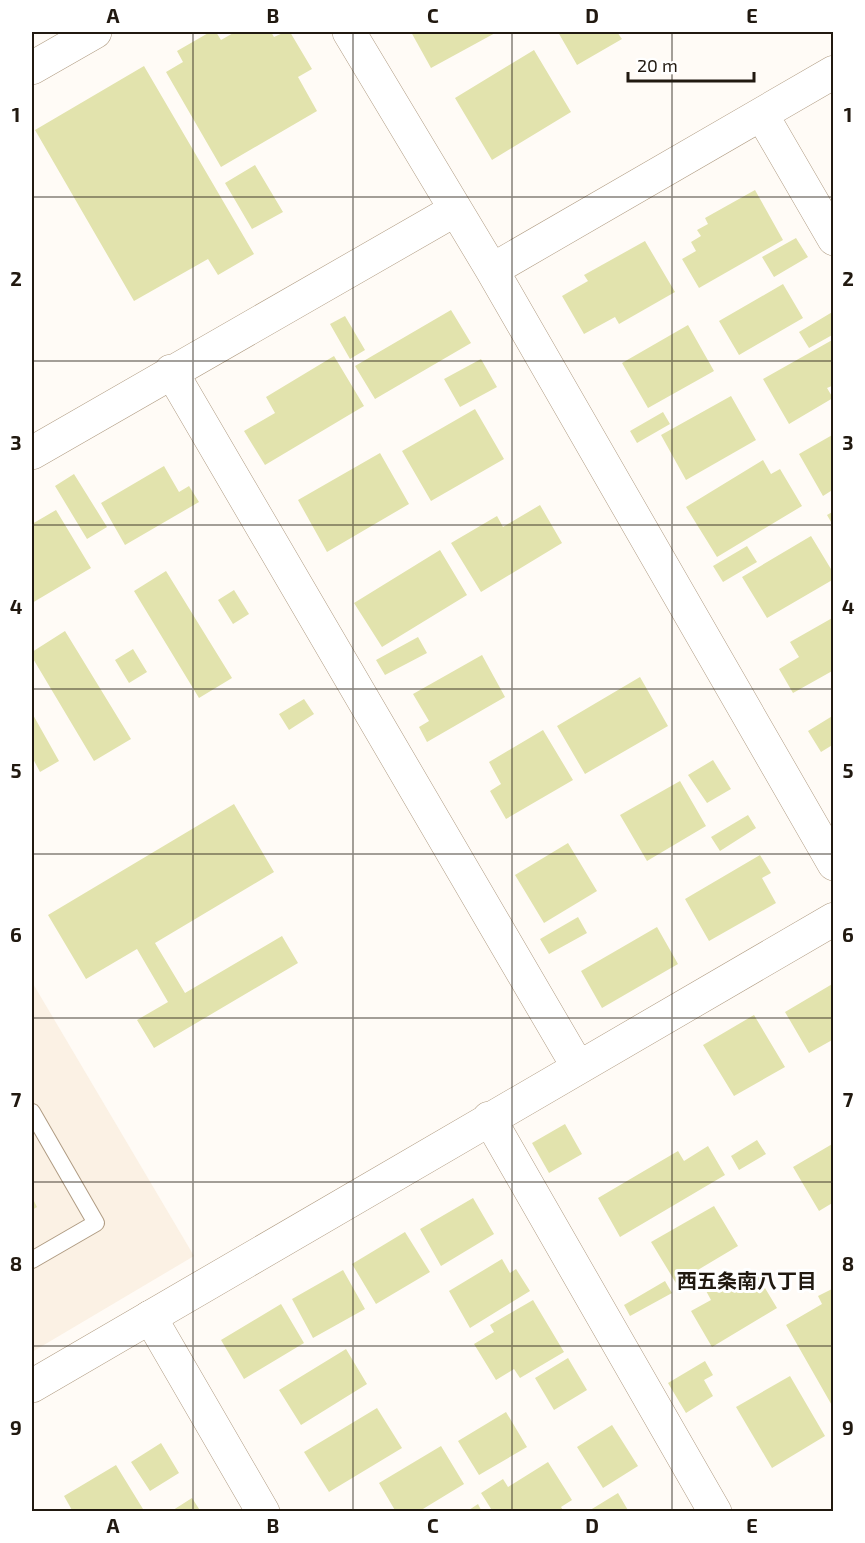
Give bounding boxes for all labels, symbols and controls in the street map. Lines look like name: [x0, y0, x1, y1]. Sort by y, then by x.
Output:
text: A: [106, 3, 120, 27]
text: B: [267, 3, 279, 27]
text: C: [427, 3, 439, 27]
text: D: [585, 3, 599, 27]
text: E: [746, 3, 758, 27]
scale bar: [628, 45, 754, 83]
text: 20 m: [637, 54, 678, 76]
text: 1: [12, 102, 20, 126]
text: 1: [844, 102, 852, 126]
text: 2: [10, 266, 22, 290]
text: 2: [842, 266, 854, 290]
text: 3: [10, 430, 22, 454]
text: 3: [842, 430, 854, 454]
text: 4: [10, 594, 23, 618]
text: 4: [842, 594, 855, 618]
text: 5: [10, 758, 22, 782]
text: 5: [842, 758, 854, 782]
text: 6: [10, 922, 22, 946]
text: 6: [842, 922, 854, 946]
text: 7: [11, 1087, 22, 1111]
text: 7: [843, 1087, 854, 1111]
text: 8: [10, 1251, 22, 1275]
text: 8: [842, 1251, 854, 1275]
district label: 西五条南八丁目: [677, 1268, 817, 1292]
text: 9: [10, 1415, 22, 1439]
text: 9: [842, 1415, 854, 1439]
text: A: [106, 1513, 120, 1537]
text: B: [267, 1513, 279, 1537]
text: C: [427, 1513, 439, 1537]
text: D: [585, 1513, 599, 1537]
text: E: [746, 1513, 758, 1537]

